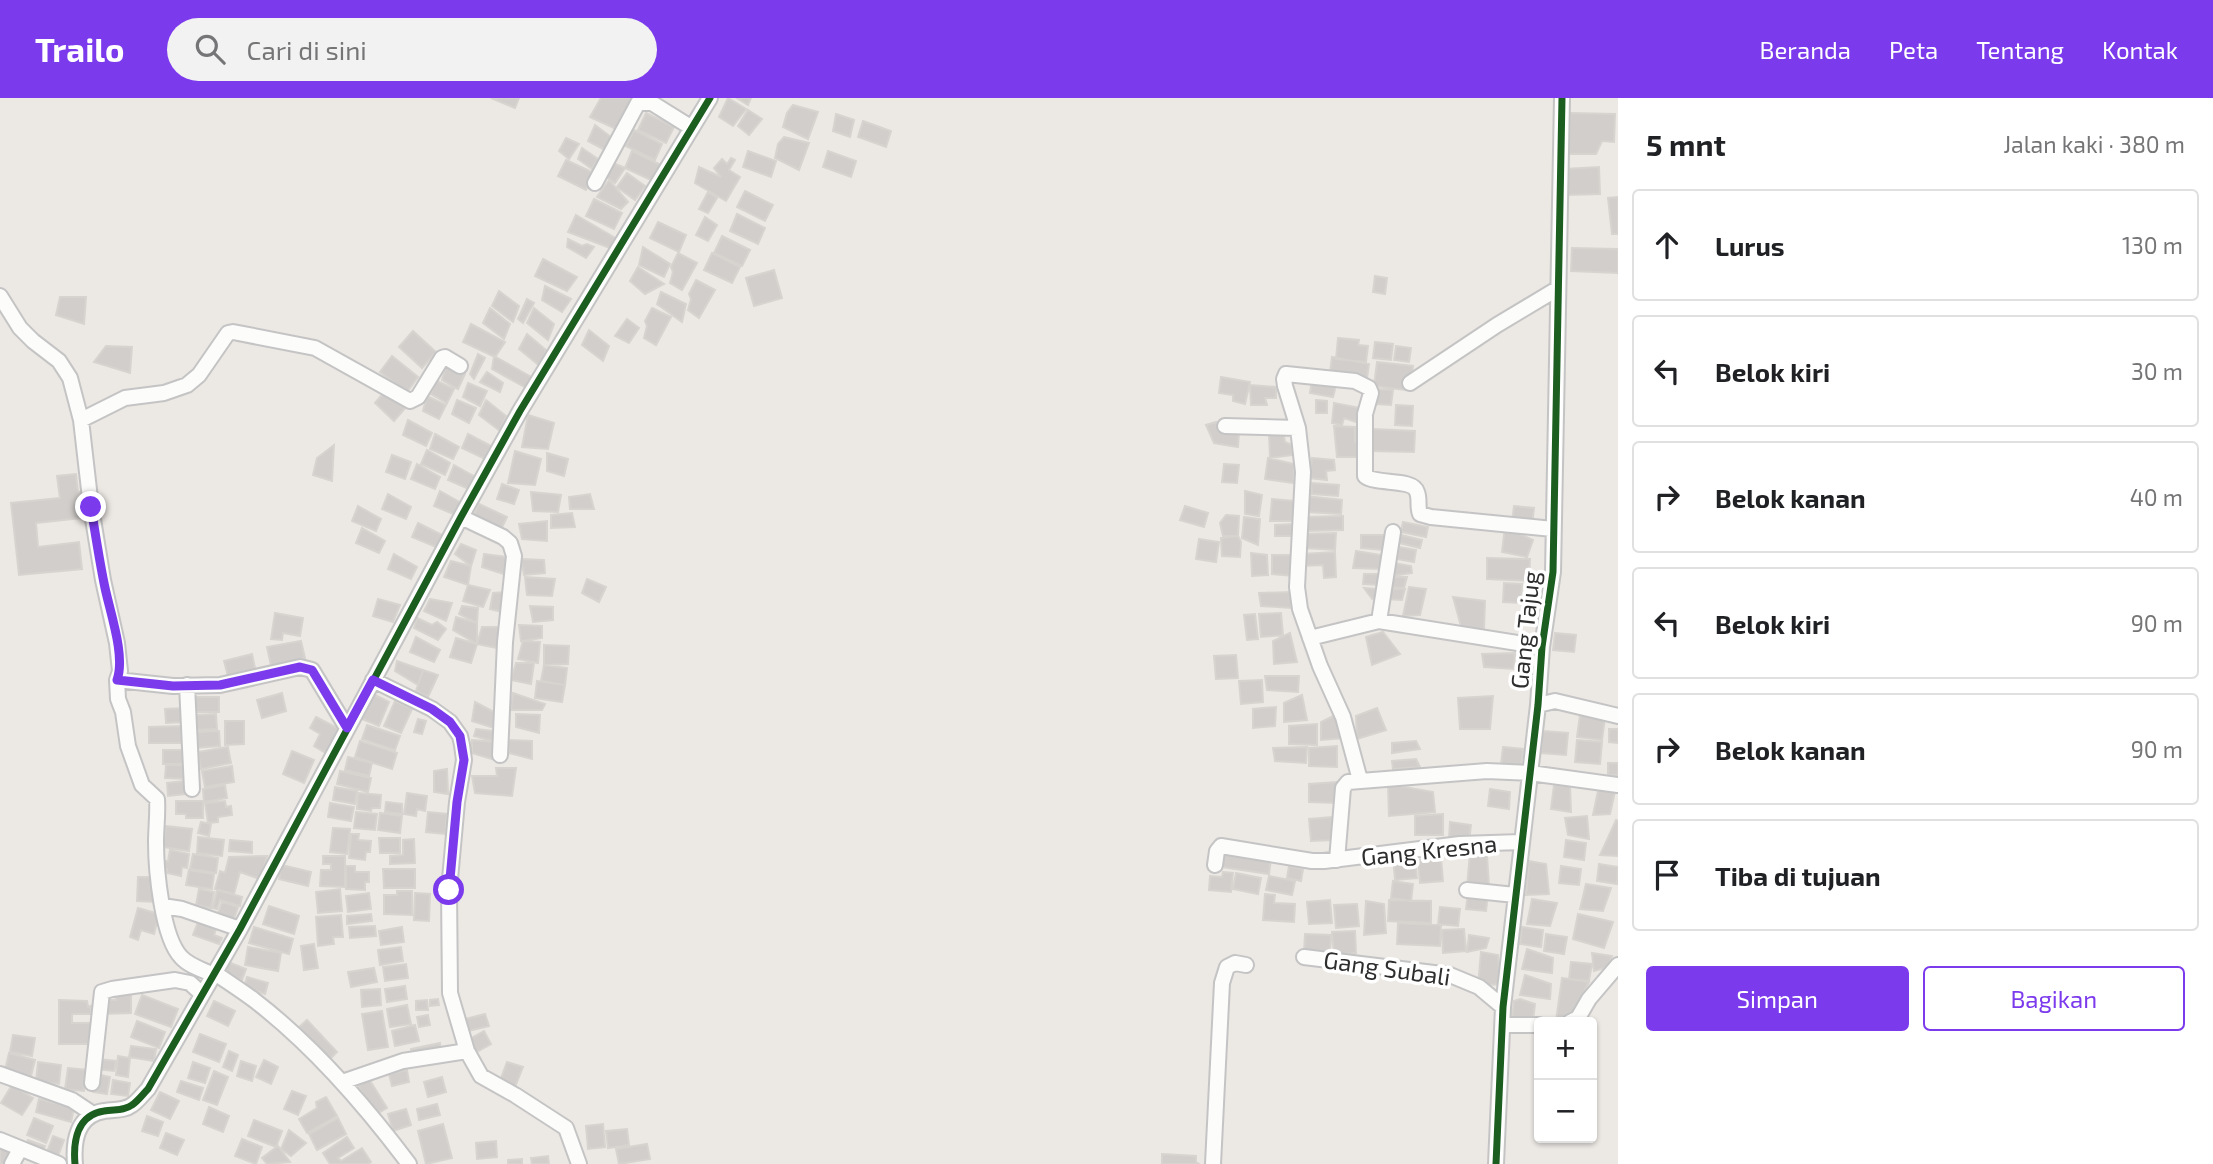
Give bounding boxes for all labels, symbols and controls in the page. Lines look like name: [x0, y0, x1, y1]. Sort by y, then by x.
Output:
search box: [167, 18, 657, 81]
text: Trailo: [35, 29, 125, 69]
icon: search: [191, 30, 229, 68]
text: Cari di sini: [247, 34, 367, 65]
text: Beranda: [1760, 35, 1851, 64]
text: Peta: [1889, 35, 1938, 64]
text: Tentang: [1976, 35, 2064, 64]
text: Kontak: [2102, 35, 2178, 64]
text: 5 mnt: [1646, 126, 1726, 162]
text: Jalan kaki · 380 m: [2003, 130, 2185, 158]
icon: ahead: [1648, 226, 1686, 264]
text: Lurus: [1715, 230, 1785, 261]
text: 130 m: [2122, 231, 2183, 259]
icon: left: [1648, 352, 1686, 390]
text: Belok kiri: [1715, 356, 1830, 387]
text: 30 m: [2131, 357, 2183, 385]
icon: right: [1648, 478, 1686, 516]
text: Belok kanan: [1715, 482, 1866, 513]
text: 40 m: [2130, 483, 2183, 511]
route end: [75, 491, 106, 522]
street label: Gang Tajug: [1504, 569, 1545, 690]
icon: left: [1648, 604, 1686, 642]
text: Belok kiri: [1715, 608, 1830, 639]
text: 90 m: [2131, 609, 2183, 637]
icon: right: [1648, 730, 1686, 768]
text: Belok kanan: [1715, 734, 1866, 765]
text: 90 m: [2131, 735, 2183, 763]
street label: Gang Kresna: [1359, 828, 1498, 871]
icon: arrive: [1648, 856, 1686, 894]
text: Tiba di tujuan: [1715, 860, 1881, 891]
route start: [433, 874, 464, 905]
street label: Gang Subali: [1322, 944, 1453, 991]
button: Simpan: [1646, 966, 1909, 1031]
button: Bagikan: [1923, 966, 2185, 1031]
map controls: [1534, 1017, 1597, 1143]
button: +: [1534, 1017, 1597, 1080]
button: −: [1534, 1080, 1597, 1143]

